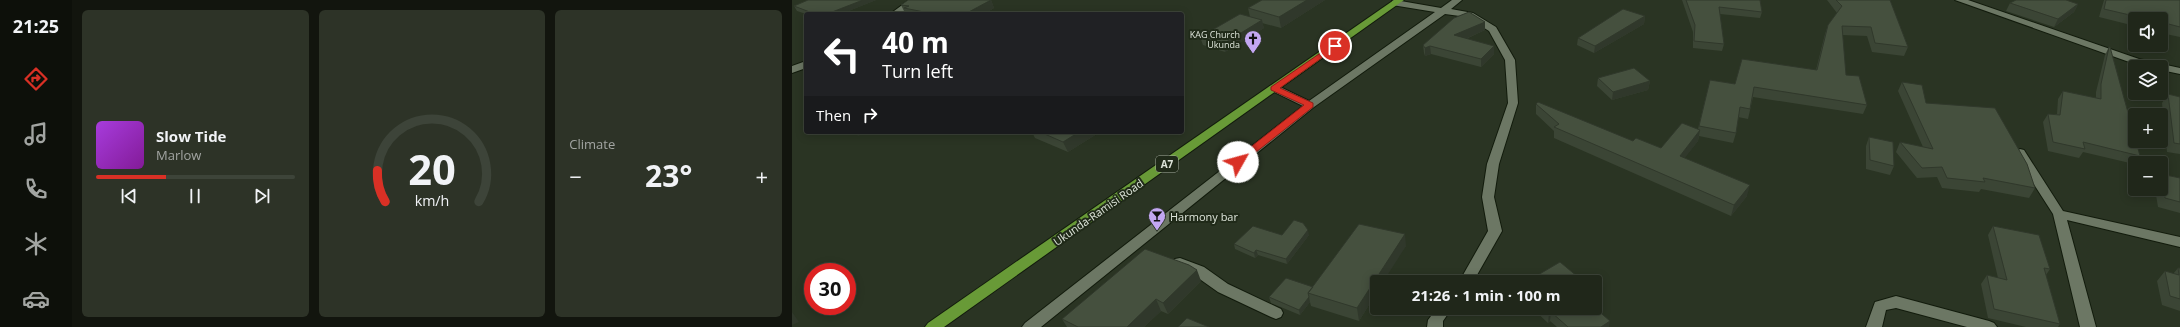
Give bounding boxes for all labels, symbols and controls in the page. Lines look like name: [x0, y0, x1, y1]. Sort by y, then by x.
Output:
map controls: [2128, 12, 2168, 196]
button: sound: [2128, 12, 2168, 52]
text: 21:25: [13, 14, 59, 38]
text: 40 m: [882, 23, 949, 61]
icon: left: [816, 28, 868, 80]
place label: KAG Church Ukunda: [1190, 28, 1240, 51]
church icon: KAG Church Ukunda: [1243, 29, 1263, 54]
pin: [1318, 29, 1352, 63]
icon: arrive: [1324, 35, 1346, 57]
text: Turn left: [882, 59, 953, 83]
button: layers: [2128, 60, 2168, 100]
icon: directions: [22, 65, 50, 93]
icon: right: [859, 104, 881, 126]
text: Then: [816, 105, 851, 125]
button: +: [2128, 108, 2168, 148]
icon: music: [22, 120, 50, 148]
text: Slow Tide: [156, 126, 226, 146]
text: Climate: [569, 135, 615, 153]
text: 20: [408, 140, 456, 196]
position arrow: [1217, 141, 1259, 183]
text: Marlow: [156, 146, 201, 164]
text: 23°: [645, 155, 692, 196]
road number: A7: [1156, 156, 1178, 172]
button: −: [2128, 156, 2168, 196]
text: −: [569, 161, 582, 191]
text: +: [755, 161, 768, 191]
icon: phone: [22, 175, 50, 203]
street label: Ukunda-Ramisi Road: [1050, 175, 1146, 249]
icon: previous: [118, 185, 140, 207]
icon: pause: [184, 185, 206, 207]
icon: next: [251, 185, 273, 207]
text: km/h: [415, 190, 449, 209]
bar icon: Harmony bar: [1147, 206, 1167, 231]
place label: Harmony bar: [1170, 209, 1238, 224]
icon: climate: [22, 230, 50, 258]
speed limit sign: 30: [804, 263, 856, 315]
icon: car: [22, 285, 50, 313]
text: 21:26 · 1 min · 100 m: [1412, 285, 1560, 305]

